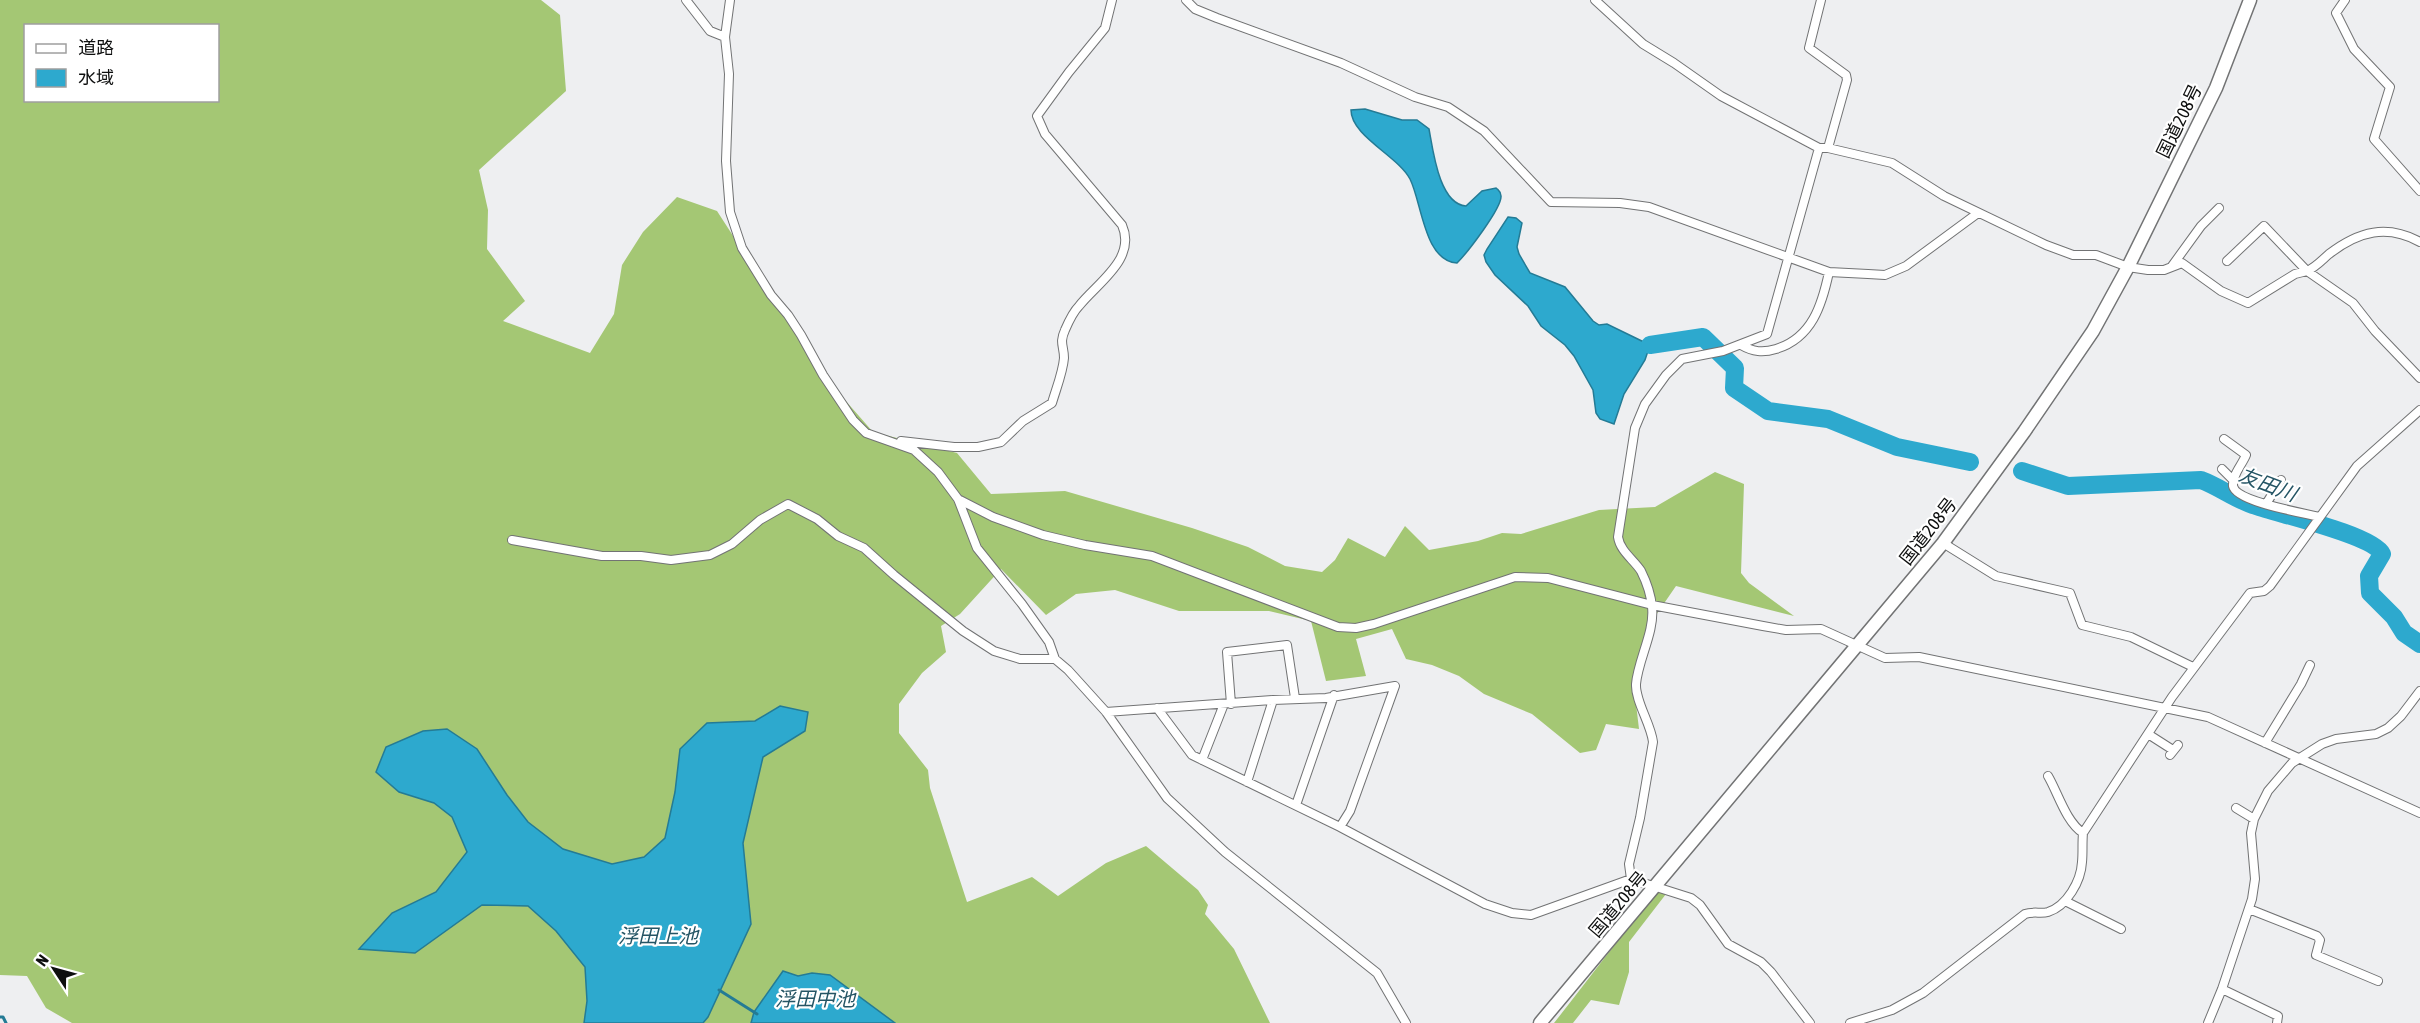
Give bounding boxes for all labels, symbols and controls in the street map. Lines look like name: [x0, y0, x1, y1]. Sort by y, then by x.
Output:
legend: [24, 24, 219, 102]
text: 道路: [78, 37, 114, 58]
text: 水域: [78, 67, 114, 88]
street label: 国道208号: [2152, 81, 2206, 161]
water label: 友田川: [2236, 463, 2302, 506]
street label: 国道208号: [1895, 493, 1961, 569]
street label: 国道208号: [1584, 867, 1652, 941]
water label: 浮田上池: [618, 924, 700, 947]
north arrow: [24, 939, 84, 999]
text: N: [32, 951, 52, 969]
water label: 浮田中池: [775, 987, 857, 1010]

